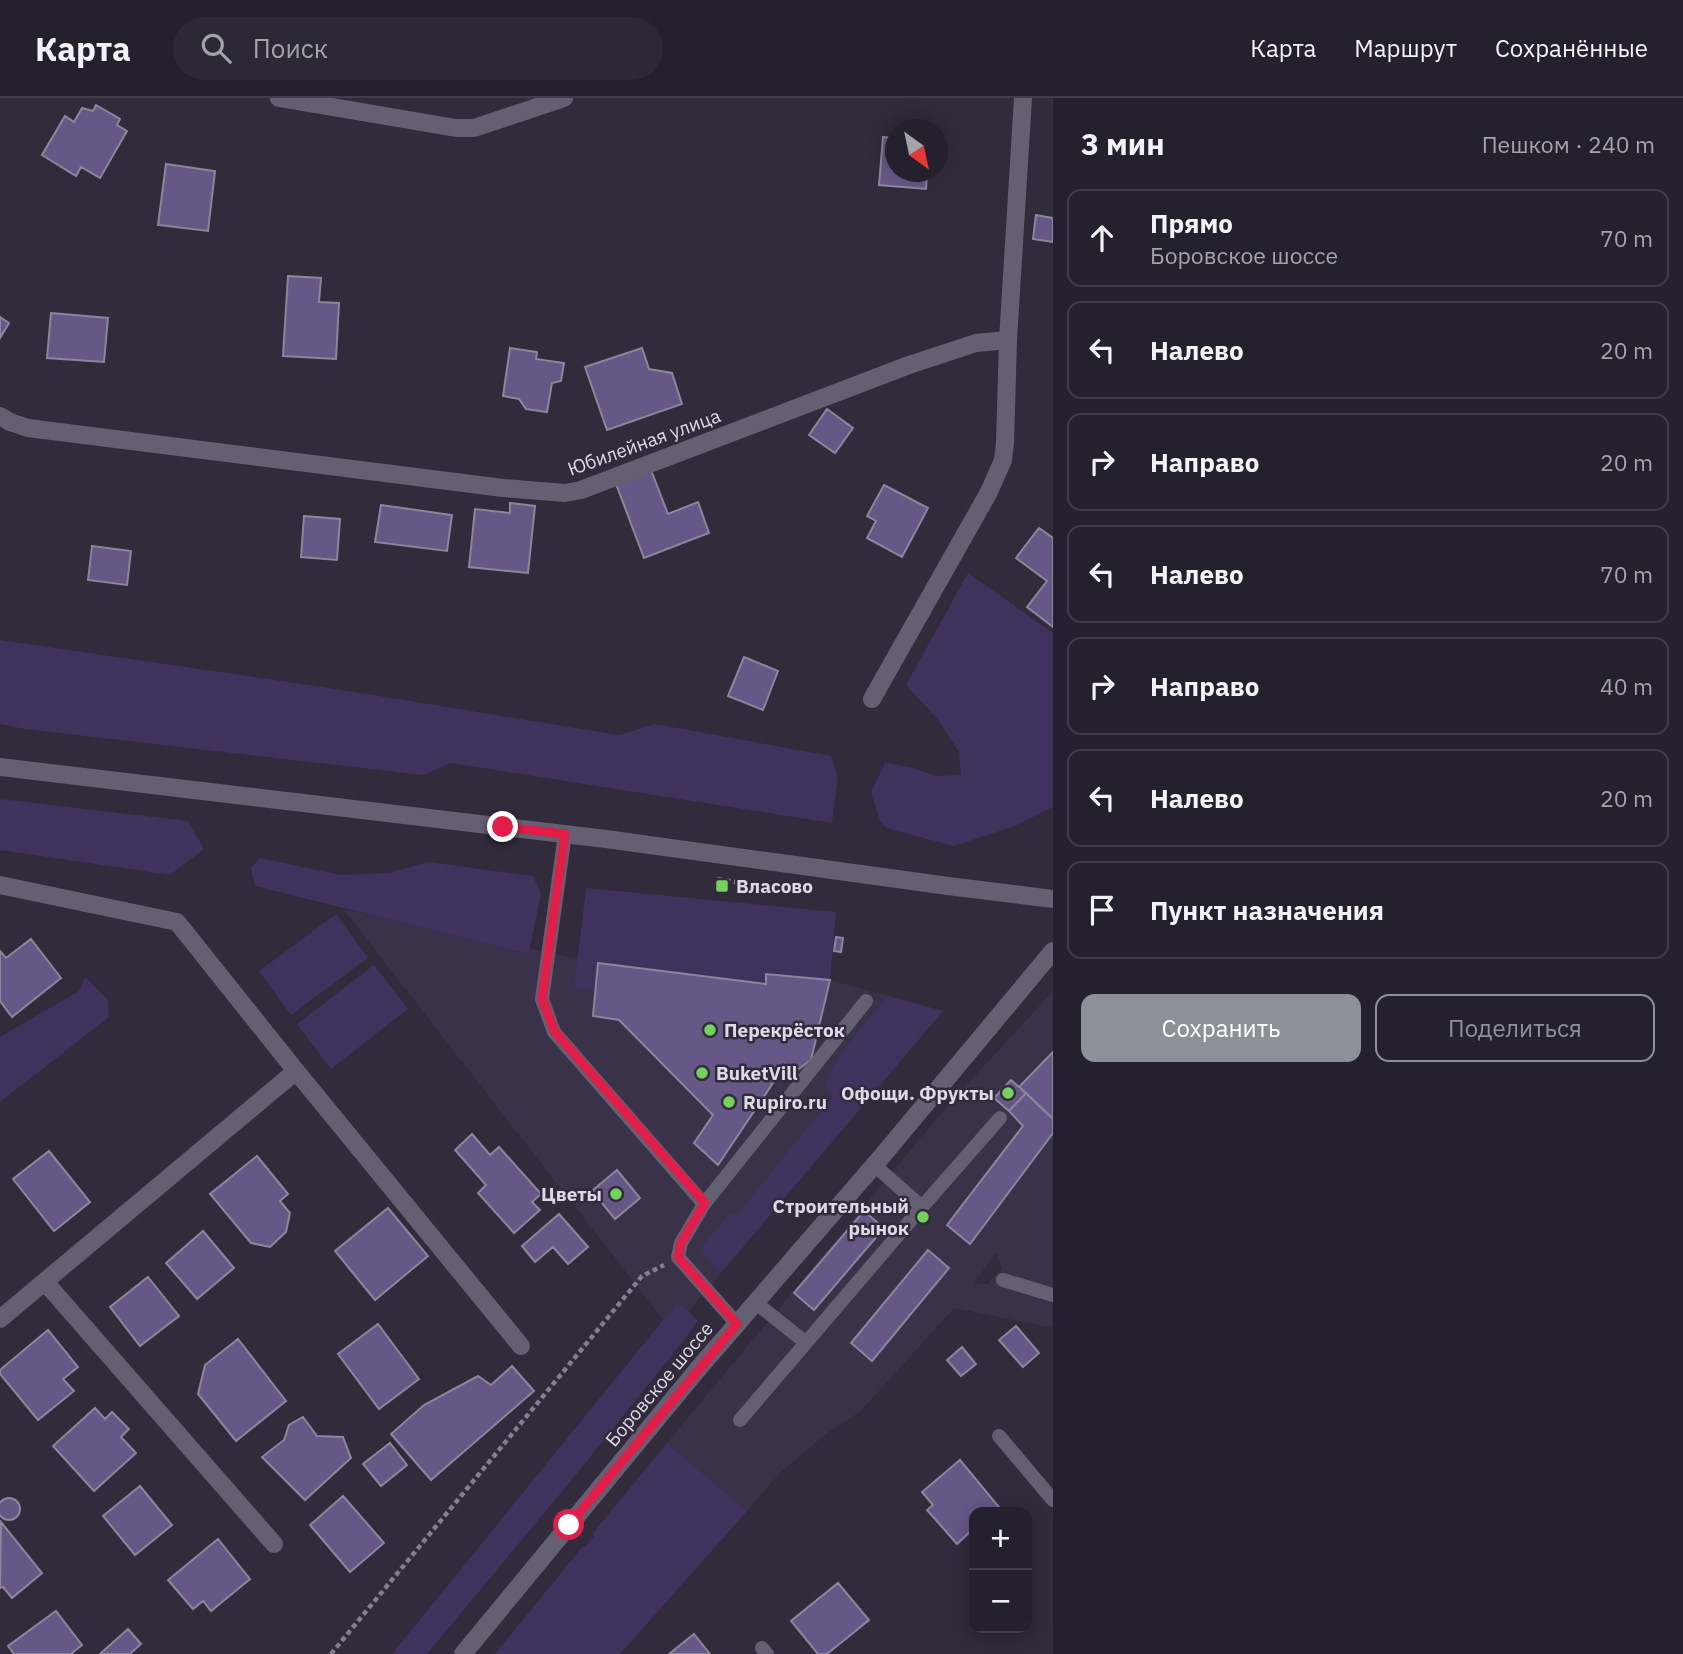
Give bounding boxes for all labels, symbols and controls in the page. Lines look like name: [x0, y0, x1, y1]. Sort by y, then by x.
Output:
search box: [173, 17, 663, 80]
text: Карта: [35, 27, 131, 70]
icon: search: [197, 29, 235, 67]
text: Поиск: [253, 31, 328, 65]
text: Карта: [1250, 32, 1316, 64]
text: Маршрут: [1354, 32, 1457, 64]
text: Сохранённые: [1495, 32, 1648, 64]
north arrow: [885, 119, 948, 182]
text: 3 мин: [1081, 124, 1165, 163]
text: Пешком · 240 m: [1482, 129, 1655, 159]
text: Прямо: [1150, 206, 1233, 240]
icon: ahead: [1083, 219, 1121, 257]
text: 70 m: [1600, 223, 1653, 253]
text: Боровское шоссе: [1150, 240, 1338, 270]
icon: left: [1083, 331, 1121, 369]
text: Налево: [1150, 333, 1244, 367]
text: 20 m: [1600, 335, 1653, 365]
street label: Юбилейная улица: [564, 403, 724, 481]
icon: right: [1083, 443, 1121, 481]
text: Направо: [1150, 445, 1259, 479]
text: 20 m: [1600, 447, 1653, 477]
icon: left: [1083, 555, 1121, 593]
text: Налево: [1150, 557, 1244, 591]
text: 70 m: [1600, 559, 1653, 589]
icon: right: [1083, 667, 1121, 705]
text: Направо: [1150, 669, 1259, 703]
text: 40 m: [1600, 671, 1653, 701]
icon: left: [1083, 779, 1121, 817]
text: Налево: [1150, 781, 1244, 815]
text: 20 m: [1600, 783, 1653, 813]
route end: [487, 811, 518, 842]
place label: Власово: [736, 874, 813, 898]
marker: Власово: [714, 878, 730, 894]
icon: arrive: [1083, 891, 1121, 929]
text: Пункт назначения: [1150, 893, 1384, 927]
button: Сохранить: [1081, 994, 1361, 1062]
button: Поделиться: [1375, 994, 1655, 1062]
place label: Перекрёсток: [724, 1018, 845, 1042]
marker: Перекрёсток: [702, 1022, 718, 1038]
place label: BuketVill: [716, 1061, 798, 1085]
marker: BuketVill: [694, 1065, 710, 1081]
place label: Офощи. Фрукты: [841, 1081, 994, 1105]
marker: Офощи. Фрукты: [1000, 1085, 1016, 1101]
place label: Rupiro.ru: [743, 1090, 827, 1114]
marker: Rupiro.ru: [721, 1094, 737, 1110]
place label: Цветы: [541, 1182, 602, 1206]
marker: Цветы: [608, 1186, 624, 1202]
place label: Строительный рынок: [773, 1194, 909, 1240]
marker: Строительный рынок: [915, 1209, 931, 1225]
street label: Боровское шоссе: [600, 1317, 718, 1451]
map controls: [969, 1507, 1032, 1633]
button: +: [969, 1507, 1032, 1570]
route start: [553, 1509, 584, 1540]
button: −: [969, 1570, 1032, 1633]

